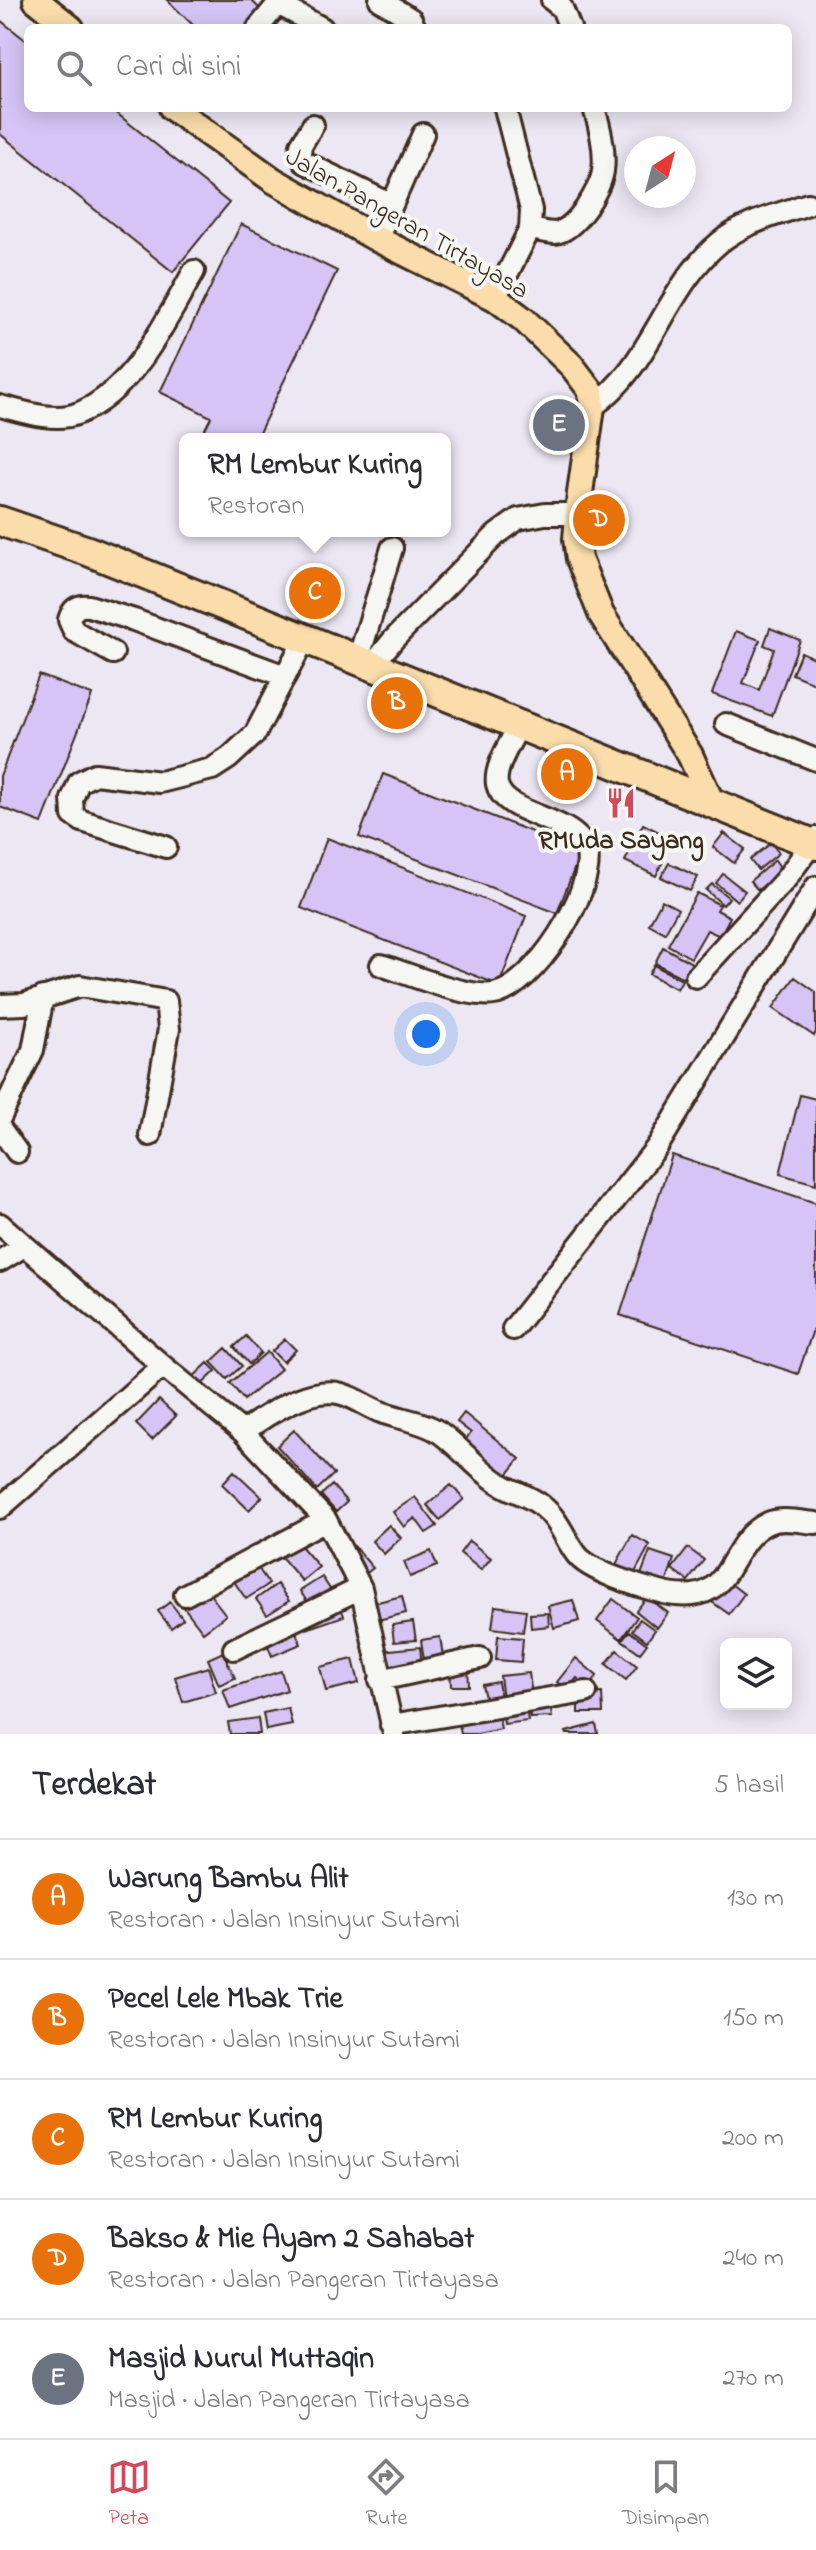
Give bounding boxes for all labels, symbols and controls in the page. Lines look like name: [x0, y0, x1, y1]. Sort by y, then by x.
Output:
search box: [24, 24, 792, 112]
icon: search: [52, 46, 96, 90]
text: Cari di sini: [116, 46, 242, 90]
north arrow: [624, 136, 696, 208]
street label: Jalan Pangeran Tirtayasa: [278, 139, 535, 310]
pin: E: [533, 395, 585, 455]
popup: [179, 433, 451, 537]
text: RM Lembur Kuring: [208, 444, 422, 488]
text: Restoran: [208, 488, 304, 526]
pin: D: [573, 490, 625, 550]
pin: C: [289, 563, 341, 623]
pin: B: [371, 673, 423, 733]
pin: A: [541, 744, 593, 804]
restaurant icon: RMUda Sayang: [604, 786, 638, 820]
place label: RMUda Sayang: [538, 823, 704, 862]
your location: [406, 1014, 446, 1054]
map controls: [720, 1638, 792, 1710]
button: layers: [720, 1638, 792, 1710]
text: Terdekat: [32, 1761, 156, 1811]
text: 5 hasil: [714, 1767, 784, 1805]
text: Warung Bambu Alit: [108, 1858, 349, 1902]
text: A: [50, 1880, 66, 1918]
text: 130 m: [727, 1880, 784, 1918]
text: Restoran · Jalan Insinyur Sutami: [108, 1902, 460, 1940]
text: Pecel Lele Mbak Trie: [108, 1978, 343, 2022]
text: B: [49, 2000, 67, 2038]
text: 150 m: [723, 2000, 784, 2038]
text: Restoran · Jalan Insinyur Sutami: [108, 2022, 460, 2060]
text: RM Lembur Kuring: [108, 2098, 322, 2142]
text: C: [51, 2120, 65, 2158]
text: 200 m: [722, 2120, 784, 2158]
text: Restoran · Jalan Insinyur Sutami: [108, 2142, 460, 2180]
text: Bakso & Mie Ayam 2 Sahabat: [108, 2218, 474, 2262]
text: D: [48, 2240, 68, 2278]
text: 240 m: [722, 2240, 784, 2278]
text: Restoran · Jalan Pangeran Tirtayasa: [108, 2262, 499, 2300]
text: Masjid Nurul Muttaqin: [108, 2338, 374, 2382]
text: E: [50, 2360, 66, 2398]
text: 270 m: [722, 2360, 784, 2398]
text: Masjid · Jalan Pangeran Tirtayasa: [108, 2382, 470, 2420]
tab: Peta: [107, 2455, 151, 2535]
tab: Rute: [364, 2455, 408, 2535]
tab: Disimpan: [622, 2455, 709, 2535]

